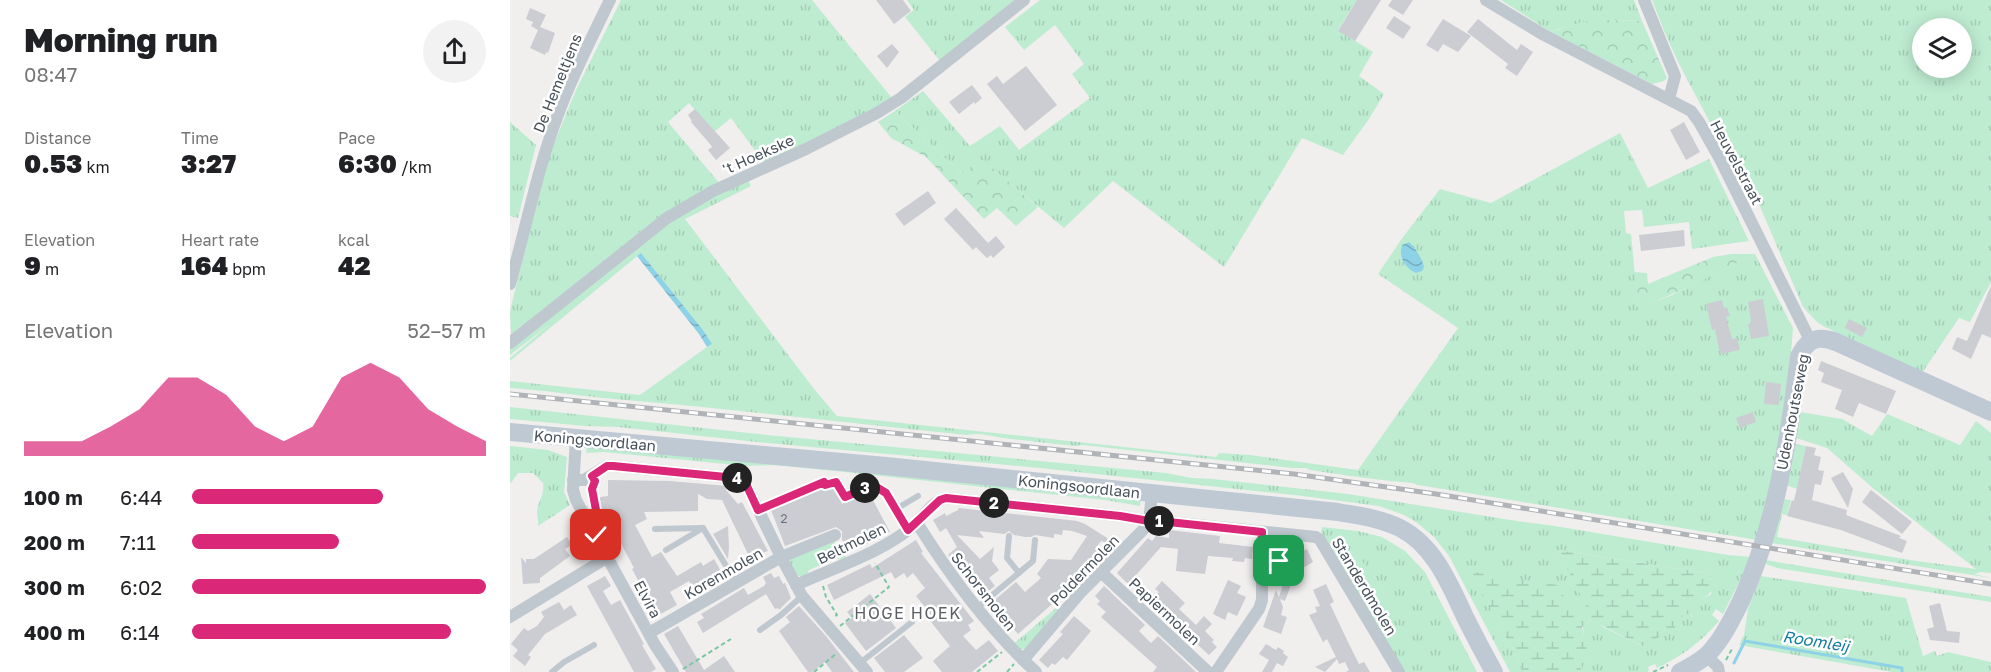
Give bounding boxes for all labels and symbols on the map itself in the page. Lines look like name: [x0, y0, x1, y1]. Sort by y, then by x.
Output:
street label: De Hemeltjens: [529, 31, 585, 135]
street label: Heuvelstraat: [1707, 117, 1767, 207]
street label: 't Hoekske: [720, 130, 797, 178]
street label: Udenhoutseweg: [1772, 352, 1812, 472]
street label: Koningsoordlaan: [533, 426, 657, 454]
pin: 4: [722, 463, 752, 493]
street label: Koningsoordlaan: [1017, 471, 1141, 501]
pin: 3: [850, 473, 880, 503]
pin: 2: [979, 488, 1009, 518]
pin: 1: [1144, 506, 1174, 536]
pin: [570, 509, 621, 560]
house number: 2: [781, 511, 788, 526]
street label: Beltmolen: [814, 519, 888, 567]
street label: Poldermolen: [1046, 531, 1122, 609]
street label: Standerdmolen: [1329, 534, 1401, 638]
pin: [1253, 535, 1304, 586]
street label: Korenmolen: [681, 543, 765, 603]
street label: Schorsmolen: [948, 548, 1020, 634]
street label: Papiermolen: [1126, 573, 1204, 649]
street label: Elvira: [631, 577, 665, 621]
district label: HOGE HOEK: [854, 603, 962, 623]
water label: Roomleij: [1781, 626, 1852, 656]

